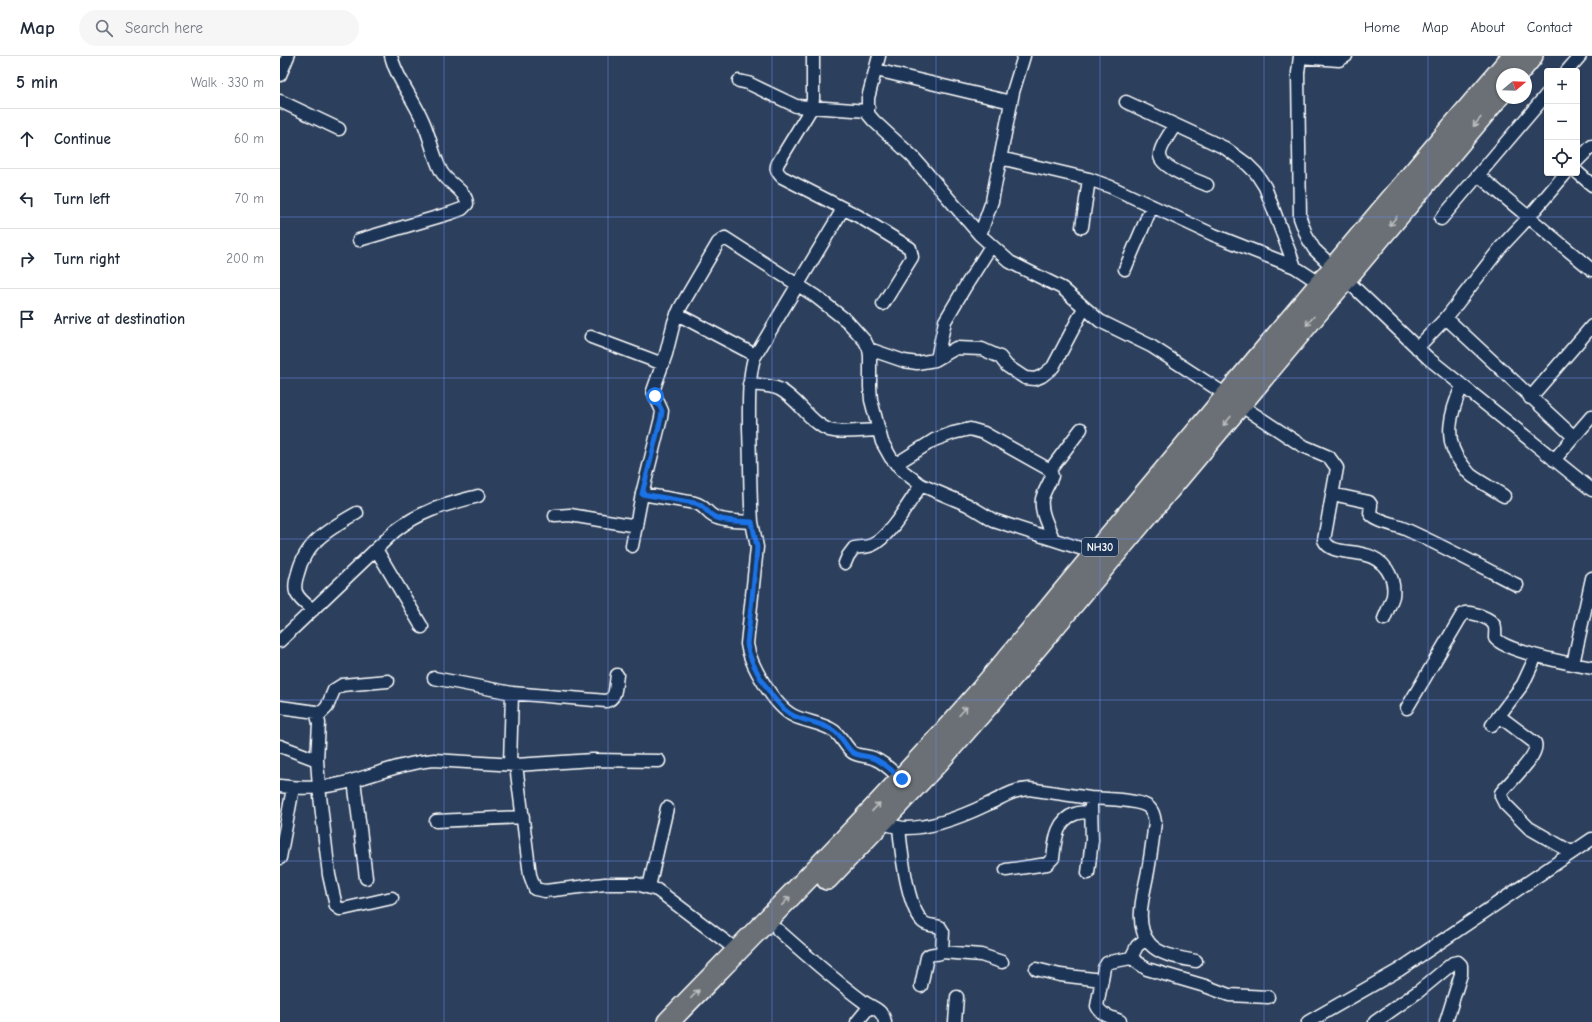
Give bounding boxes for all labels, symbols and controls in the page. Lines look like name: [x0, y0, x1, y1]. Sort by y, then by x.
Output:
search box: [79, 10, 359, 46]
text: Map: [20, 17, 55, 39]
icon: search: [93, 17, 115, 39]
text: Search here: [125, 19, 203, 37]
text: Home: [1364, 19, 1400, 36]
text: Map: [1422, 19, 1448, 36]
text: About: [1470, 19, 1505, 36]
text: Contact: [1527, 19, 1572, 36]
north arrow: [1496, 68, 1532, 104]
map controls: [1544, 68, 1580, 176]
button: +: [1544, 68, 1580, 104]
text: 5 min: [16, 73, 58, 92]
text: Walk · 330 m: [191, 75, 264, 90]
button: −: [1544, 104, 1580, 140]
one-way arrow: [1472, 116, 1481, 127]
icon: ahead: [16, 128, 38, 150]
text: Continue: [54, 130, 111, 148]
text: 60 m: [234, 131, 264, 146]
button: locate: [1544, 140, 1580, 176]
icon: left: [16, 188, 38, 210]
text: Turn left: [54, 190, 110, 208]
text: 70 m: [235, 191, 264, 206]
one-way arrow: [1389, 216, 1398, 227]
icon: right: [16, 248, 38, 270]
text: Turn right: [54, 250, 120, 268]
text: 200 m: [226, 251, 264, 266]
icon: arrive: [16, 308, 38, 330]
text: Arrive at destination: [54, 310, 185, 328]
one-way arrow: [1305, 316, 1314, 326]
route start: [646, 387, 664, 405]
one-way arrow: [1222, 415, 1231, 426]
road number: NH30: [1082, 538, 1118, 556]
one-way arrow: [958, 706, 967, 716]
route end: [893, 770, 911, 788]
one-way arrow: [871, 802, 880, 812]
one-way arrow: [781, 896, 791, 906]
one-way arrow: [690, 989, 700, 999]

